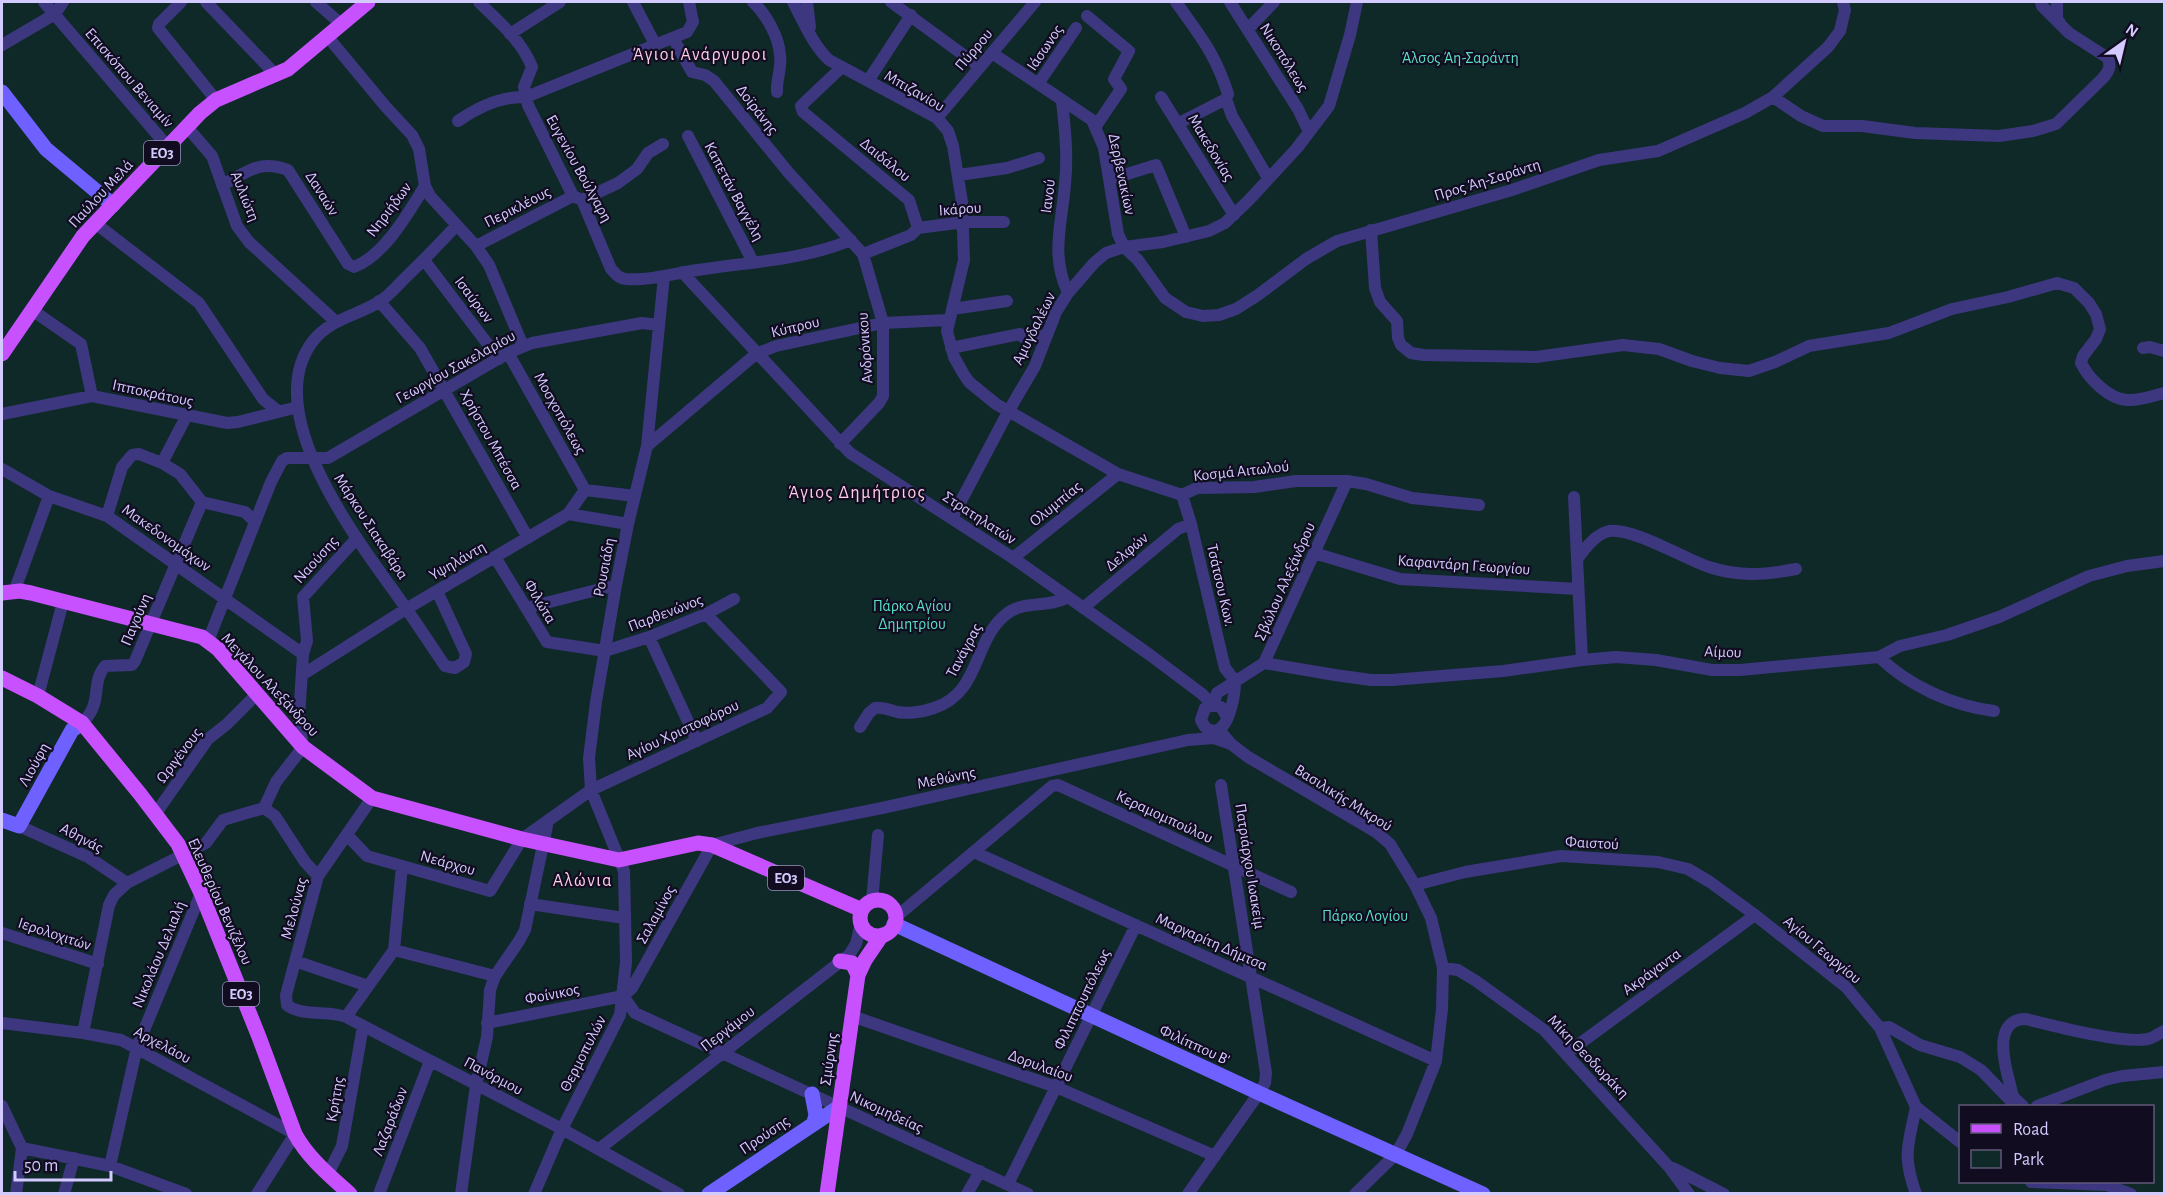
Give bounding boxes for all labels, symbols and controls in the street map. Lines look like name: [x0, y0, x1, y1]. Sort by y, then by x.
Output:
north arrow: [2094, 12, 2154, 72]
street label: Νικοπόλεως: [1256, 20, 1312, 95]
text: N: [2123, 21, 2141, 40]
street label: Ιάσωνος: [1024, 22, 1067, 74]
street label: Επισκόπου Βενιαμίν: [82, 25, 177, 131]
street label: Πύρρου: [952, 26, 996, 74]
district label: Άγιοι Ανάργυροι: [632, 46, 768, 64]
park label: Άλσος Άη-Σαράντη: [1401, 50, 1519, 67]
street label: Μπιζανίου: [882, 67, 947, 114]
street label: Δοϊράνης: [732, 82, 781, 138]
street label: Μακεδονίας: [1184, 111, 1237, 184]
street label: Ευγενίου Βούλγαρη: [543, 112, 615, 225]
street label: Δερβενακίων: [1106, 132, 1138, 217]
street label: Δαιδάλου: [857, 135, 914, 185]
street label: Καπετάν Βαγγέλη: [701, 140, 767, 243]
road number: ΕΟ3: [144, 141, 180, 165]
street label: Προς Άη-Σαράντη: [1432, 156, 1543, 205]
street label: Παύλου Μελά: [65, 157, 136, 231]
street label: Δαναών: [302, 168, 342, 219]
street label: Αυλιώτη: [228, 169, 262, 224]
street label: Ιανού: [1038, 178, 1058, 214]
street label: Νηριήδων: [363, 179, 415, 240]
street label: Περικλέους: [482, 183, 554, 231]
street label: Ικάρου: [938, 200, 982, 218]
street label: Ισαύρων: [452, 273, 497, 326]
street label: Αμυγδαλέων: [1009, 289, 1058, 367]
street label: Ανδρόνικου: [855, 312, 875, 384]
street label: Κύπρου: [769, 314, 821, 340]
street label: Γεωργίου Σακελαρίου: [393, 327, 518, 406]
street label: Μοσχοπόλεως: [530, 370, 589, 458]
street label: Ιπποκράτους: [111, 377, 195, 410]
street label: Χρήστου Μπέσσα: [457, 387, 525, 492]
street label: Κοσμά Αιτωλού: [1192, 458, 1290, 484]
street label: Μάρκου Σιακαβάρα: [331, 471, 411, 582]
street label: Ολυμπίας: [1027, 478, 1085, 530]
district label: Άγιος Δημήτριος: [788, 484, 926, 502]
street label: Στρατηλατών: [940, 488, 1019, 548]
street label: Μακεδονομάχων: [119, 501, 214, 575]
street label: Σβώλου Αλεξάνδρου: [1252, 520, 1318, 643]
street label: Δελφών: [1102, 529, 1151, 574]
street label: Ναούσης: [291, 533, 342, 587]
street label: Ρουσιάδη: [590, 536, 618, 598]
street label: Υψηλάντη: [427, 538, 488, 583]
street label: Τσάτσου Κων.: [1204, 542, 1238, 628]
street label: Καφαντάρη Γεωργίου: [1397, 552, 1531, 578]
street label: Φιλώτα: [521, 577, 559, 626]
street label: Παγούνη: [118, 591, 154, 648]
street label: Παρθενώνος: [626, 591, 705, 635]
park label: Πάρκο Αγίου Δημητρίου: [873, 598, 951, 632]
street label: Τανάγρας: [943, 621, 986, 681]
street label: Μεγάλου Αλεξάνδρου: [218, 630, 322, 740]
street label: Αίμου: [1704, 643, 1742, 661]
street label: Αγίου Χριστοφόρου: [624, 697, 741, 763]
street label: Ωριγένους: [153, 725, 206, 787]
street label: Λιούφη: [15, 740, 52, 789]
street label: Βασιλικής Μικρού: [1291, 761, 1395, 835]
street label: Μεθώνης: [916, 764, 977, 793]
street label: Κεραμομπούλου: [1114, 788, 1215, 846]
street label: Πατριάρχου Ιωακείμ: [1232, 802, 1268, 931]
street label: Αθηνάς: [57, 820, 106, 857]
street label: Φαιστού: [1564, 834, 1619, 852]
street label: Ελευθερίου Βενιζέλου: [185, 836, 255, 967]
street label: Νεάρχου: [418, 847, 477, 878]
road number: ΕΟ3: [768, 866, 804, 890]
district label: Αλώνια: [553, 872, 613, 890]
street label: Μελούνας: [278, 876, 311, 941]
street label: Σαλαμίνος: [633, 882, 679, 947]
street label: Νικολάου Δελιαλή: [129, 899, 189, 1010]
park label: Πάρκο Λογίου: [1322, 908, 1408, 924]
street label: Μαργαρίτη Δήμτσα: [1153, 910, 1270, 974]
street label: Αγίου Γεωργίου: [1780, 913, 1864, 987]
street label: Ιερολοχιτών: [16, 915, 93, 953]
street label: Ακράγαντα: [1619, 945, 1684, 998]
street label: Φιλιππουπόλεως: [1051, 946, 1114, 1053]
street label: Φοίνικος: [524, 981, 581, 1008]
road number: ΕΟ3: [223, 982, 259, 1006]
street label: Περγάμου: [698, 1003, 758, 1055]
street label: Μίκη Θεοδωράκη: [1545, 1012, 1632, 1102]
street label: Θερμοπυλών: [557, 1013, 609, 1094]
street label: Φιλίππου Β': [1157, 1022, 1232, 1068]
street label: Αρχελάου: [131, 1023, 194, 1067]
street label: Σμύρνης: [817, 1032, 842, 1087]
street label: Δορυλαίου: [1006, 1047, 1075, 1085]
street label: Πανόρμου: [461, 1054, 526, 1098]
street label: Κρήτης: [323, 1075, 348, 1123]
street label: Λαζαράδων: [370, 1084, 410, 1158]
street label: Νικομηδείας: [847, 1088, 926, 1137]
legend: [1959, 1105, 2154, 1183]
street label: Προύσης: [737, 1112, 793, 1158]
text: Road: [2013, 1121, 2049, 1139]
scale bar: [15, 1144, 111, 1182]
text: Park: [2013, 1151, 2045, 1169]
text: 50 m: [24, 1157, 58, 1175]

